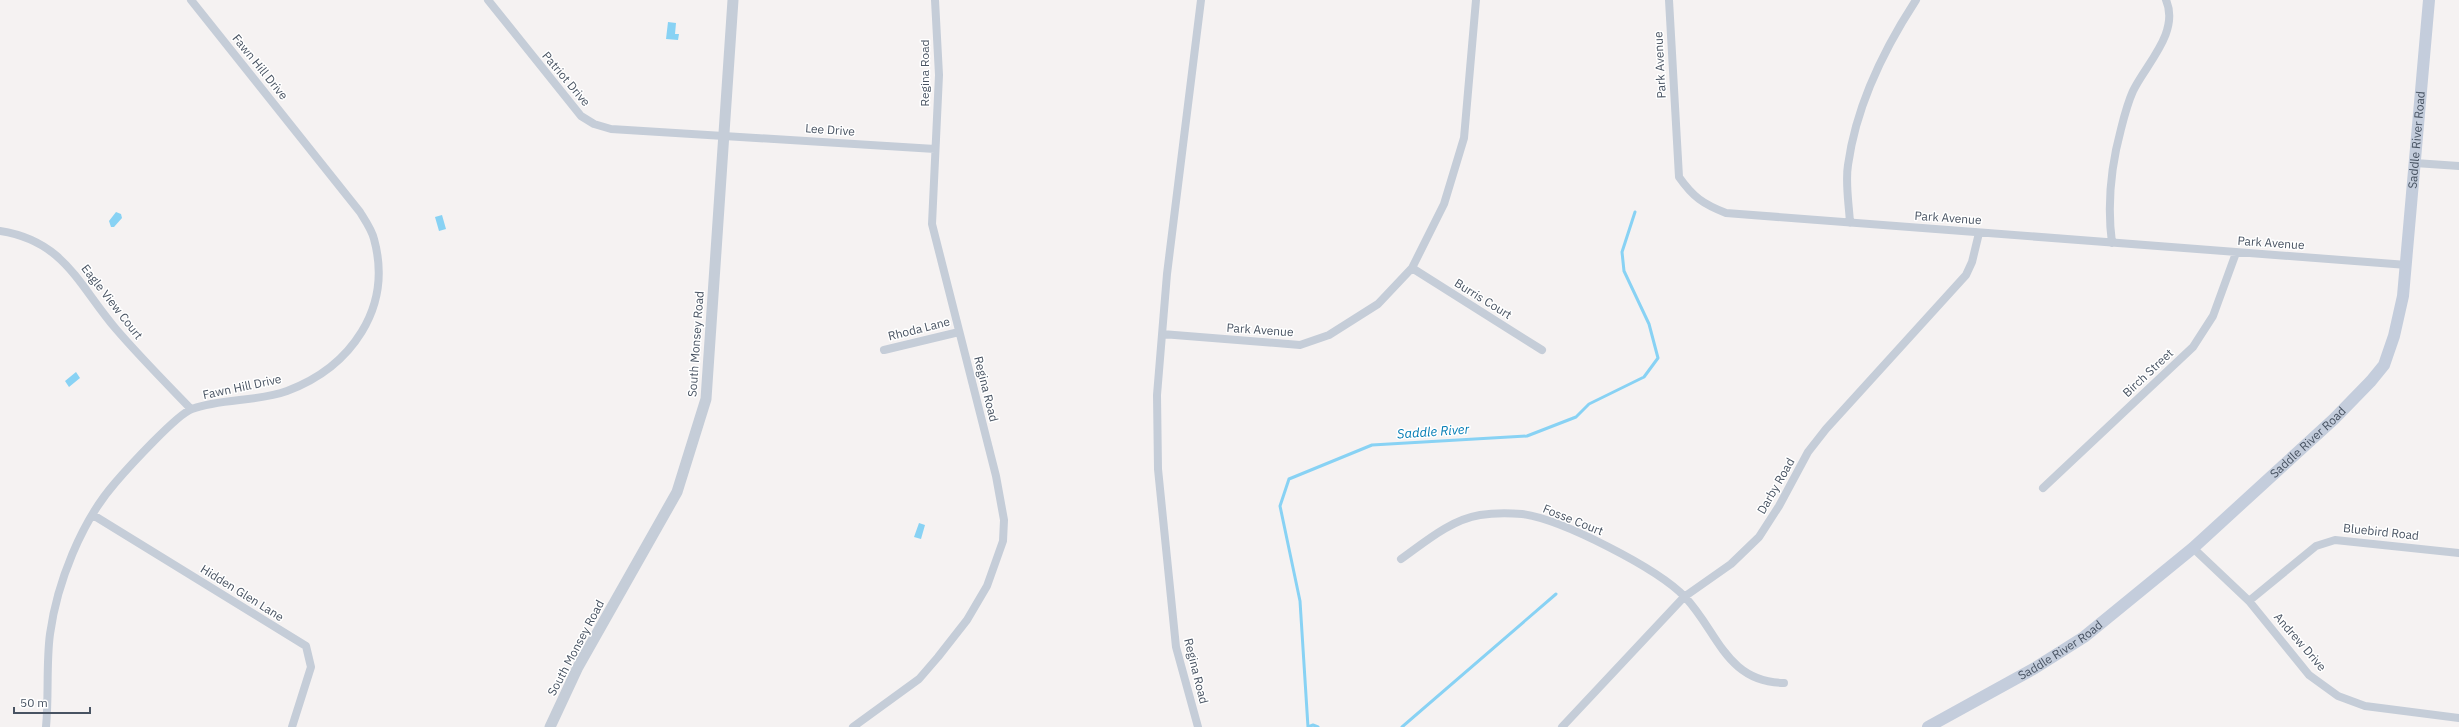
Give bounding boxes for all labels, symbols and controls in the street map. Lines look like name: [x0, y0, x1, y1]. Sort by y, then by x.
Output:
street label: Fawn Hill Drive: [229, 31, 292, 103]
street label: Park Avenue: [1650, 31, 1669, 99]
street label: Regina Road: [917, 39, 932, 107]
street label: Patriot Drive: [539, 48, 594, 109]
street label: Saddle River Road: [2404, 90, 2428, 189]
street label: Lee Drive: [805, 120, 856, 139]
street label: Park Avenue: [1914, 208, 1982, 227]
street label: Park Avenue: [2237, 233, 2305, 252]
street label: Eagle View Court: [78, 261, 146, 342]
street label: Burris Court: [1452, 275, 1515, 322]
street label: South Monsey Road: [684, 290, 707, 398]
street label: Rhoda Lane: [886, 313, 952, 343]
street label: Park Avenue: [1226, 320, 1294, 339]
street label: Birch Street: [2119, 345, 2176, 400]
street label: Regina Road: [971, 355, 1002, 423]
street label: Fawn Hill Drive: [201, 371, 283, 402]
street label: Saddle River Road: [2267, 403, 2349, 481]
water label: Saddle River: [1396, 420, 1471, 443]
street label: Darby Road: [1754, 455, 1798, 516]
street label: Fosse Court: [1541, 501, 1606, 538]
street label: Bluebird Road: [2342, 520, 2420, 543]
street label: Hidden Glen Lane: [198, 561, 287, 624]
street label: South Monsey Road: [544, 597, 607, 698]
street label: Andrew Drive: [2271, 609, 2330, 674]
street label: Saddle River Road: [2015, 617, 2105, 683]
street label: Regina Road: [1181, 637, 1212, 705]
scale bar: [14, 689, 90, 715]
text: 50 m: [20, 695, 48, 710]

